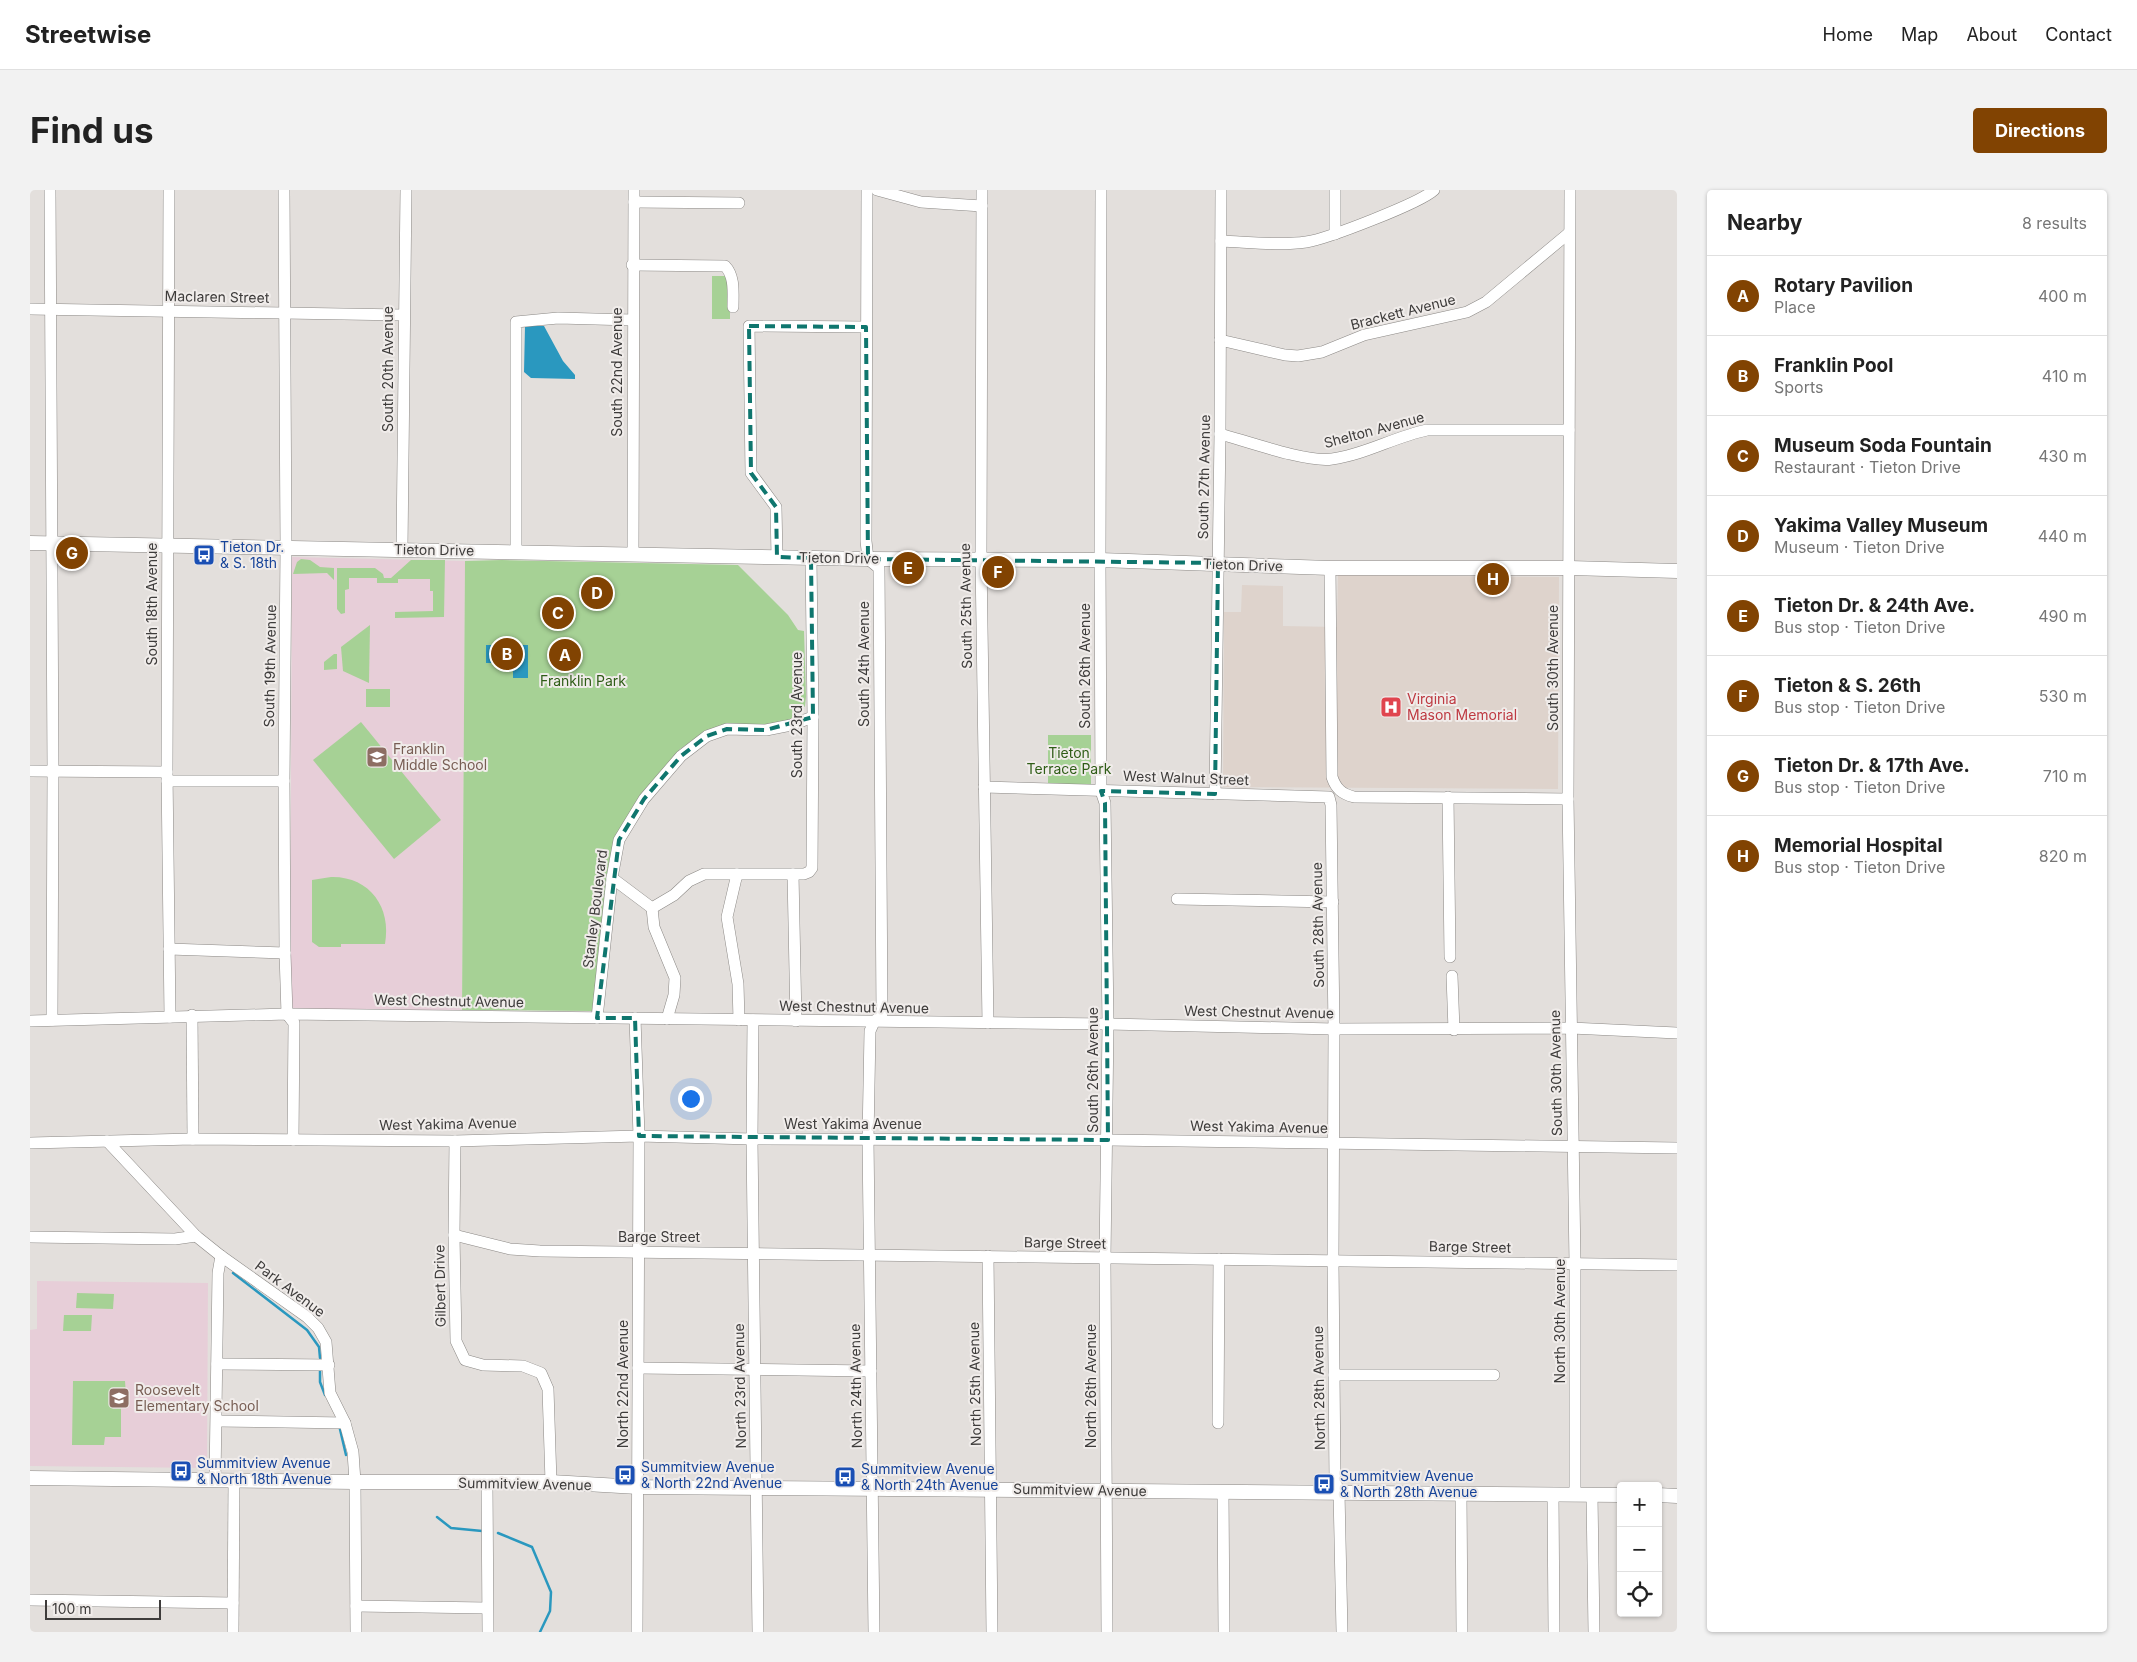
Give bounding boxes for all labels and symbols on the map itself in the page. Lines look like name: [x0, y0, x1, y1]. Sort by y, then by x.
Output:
street label: Maclaren Street: [165, 287, 270, 306]
street label: Brackett Avenue: [1349, 290, 1457, 333]
street label: South 20th Avenue: [379, 306, 396, 432]
street label: South 22nd Avenue: [608, 307, 625, 437]
street label: Shelton Avenue: [1322, 408, 1426, 451]
street label: South 27th Avenue: [1194, 414, 1213, 540]
pin: G: [56, 534, 88, 572]
place label: Tieton Dr. & S. 18th: [220, 538, 284, 571]
street label: Tieton Drive: [394, 540, 474, 559]
street label: South 18th Avenue: [143, 543, 160, 665]
bus stop icon: Tieton Dr. & S. 18th: [192, 543, 216, 567]
street label: South 25th Avenue: [956, 543, 975, 669]
street label: Tieton Drive: [799, 548, 879, 567]
pin: E: [892, 549, 924, 587]
pin: F: [982, 553, 1014, 591]
street label: Tieton Drive: [1203, 555, 1283, 574]
pin: H: [1477, 560, 1509, 598]
pin: D: [581, 574, 613, 612]
pin: C: [542, 594, 574, 632]
street label: South 24th Avenue: [855, 601, 872, 727]
street label: South 26th Avenue: [1076, 603, 1093, 729]
street label: South 19th Avenue: [260, 604, 279, 728]
street label: South 30th Avenue: [1544, 605, 1561, 731]
pin: B: [491, 635, 523, 673]
pin: A: [549, 636, 581, 674]
street label: South 23rd Avenue: [788, 652, 805, 778]
park label: Franklin Park: [540, 672, 626, 689]
place label: Virginia Mason Memorial: [1407, 690, 1517, 723]
hospital icon: Virginia Mason Memorial: [1379, 695, 1403, 719]
place label: Franklin Middle School: [393, 740, 487, 773]
park label: Tieton Terrace Park: [1027, 744, 1112, 777]
school or university icon: Franklin Middle School: [365, 745, 389, 769]
street label: West Walnut Street: [1123, 767, 1250, 788]
street label: Stanley Boulevard: [579, 849, 610, 969]
street label: South 28th Avenue: [1308, 862, 1327, 988]
street label: West Chestnut Avenue: [374, 991, 524, 1010]
street label: West Chestnut Avenue: [779, 997, 929, 1016]
street label: West Chestnut Avenue: [1184, 1002, 1334, 1021]
street label: South 26th Avenue: [1084, 1007, 1101, 1133]
street label: South 30th Avenue: [1546, 1010, 1565, 1136]
your location: [678, 1086, 704, 1112]
street label: West Yakima Avenue: [379, 1114, 517, 1133]
street label: West Yakima Avenue: [784, 1115, 922, 1132]
street label: West Yakima Avenue: [1190, 1117, 1328, 1136]
street label: Barge Street: [618, 1228, 701, 1245]
street label: Barge Street: [1024, 1233, 1107, 1252]
street label: Barge Street: [1429, 1237, 1512, 1256]
street label: Gilbert Drive: [430, 1245, 449, 1328]
street label: Park Avenue: [252, 1257, 329, 1320]
street label: North 30th Avenue: [1551, 1259, 1568, 1383]
street label: North 22nd Avenue: [614, 1320, 631, 1448]
street label: North 25th Avenue: [965, 1322, 984, 1446]
street label: North 23rd Avenue: [730, 1323, 749, 1449]
street label: North 24th Avenue: [846, 1324, 865, 1448]
street label: North 26th Avenue: [1082, 1324, 1099, 1448]
street label: North 28th Avenue: [1309, 1326, 1328, 1450]
place label: Roosevelt Elementary School: [135, 1381, 259, 1414]
school or university icon: Roosevelt Elementary School: [107, 1386, 131, 1410]
place label: Summitview Avenue & North 18th Avenue: [197, 1454, 332, 1487]
place label: Summitview Avenue & North 22nd Avenue: [641, 1458, 782, 1491]
bus stop icon: Summitview Avenue & North 18th Avenue: [169, 1459, 193, 1483]
place label: Summitview Avenue & North 24th Avenue: [861, 1460, 999, 1493]
bus stop icon: Summitview Avenue & North 22nd Avenue: [613, 1463, 637, 1487]
bus stop icon: Summitview Avenue & North 24th Avenue: [833, 1465, 857, 1489]
place label: Summitview Avenue & North 28th Avenue: [1340, 1467, 1477, 1500]
bus stop icon: Summitview Avenue & North 28th Avenue: [1312, 1472, 1336, 1496]
street label: Summitview Avenue: [458, 1474, 592, 1493]
street label: Summitview Avenue: [1013, 1480, 1147, 1499]
scale bar: [45, 1597, 161, 1620]

